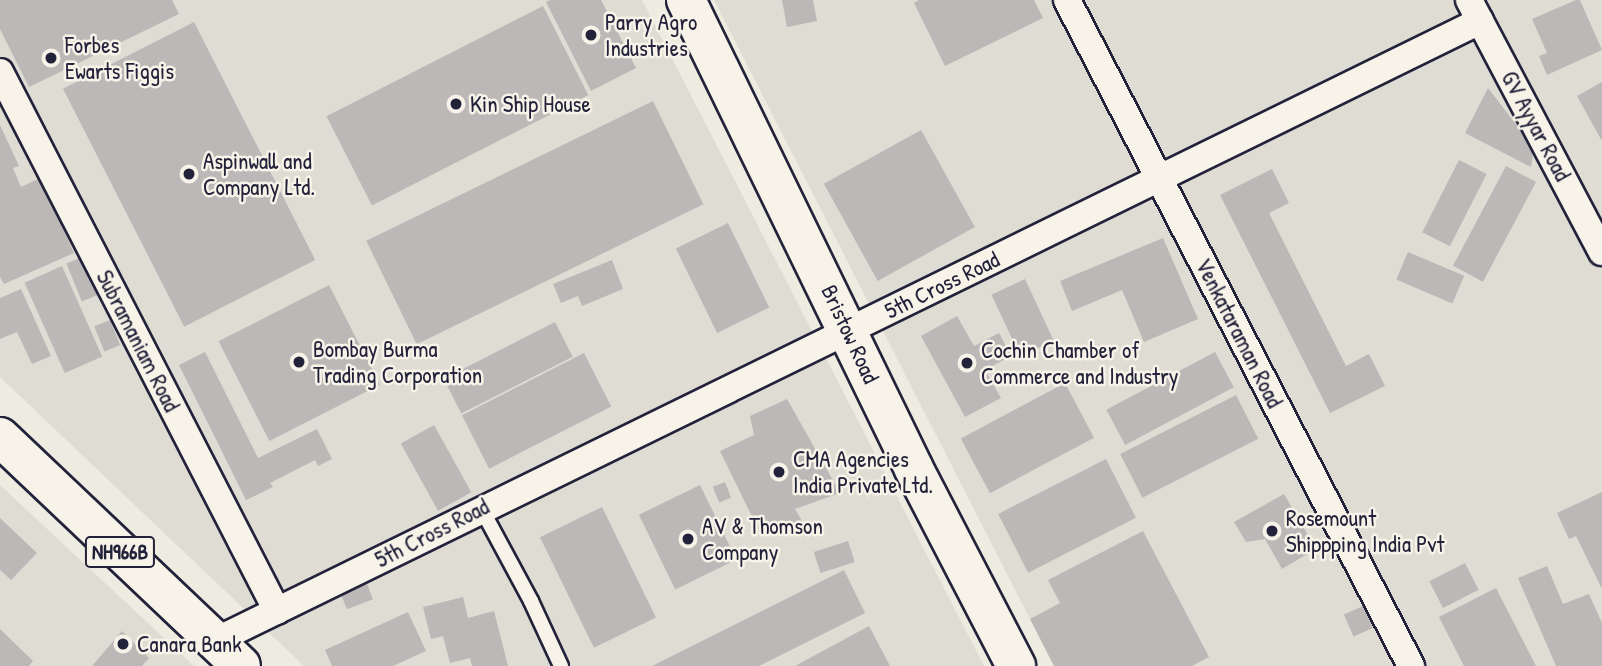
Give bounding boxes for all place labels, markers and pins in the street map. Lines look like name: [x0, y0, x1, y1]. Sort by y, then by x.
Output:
place label: Parry Agro Industries: [605, 8, 697, 62]
marker: Parry Agro Industries: [583, 27, 599, 43]
place label: Forbes Ewarts Figgis: [65, 31, 174, 85]
marker: Forbes Ewarts Figgis: [43, 50, 59, 66]
place label: Kin Ship House: [470, 90, 591, 118]
marker: Kin Ship House: [448, 96, 464, 112]
place label: Aspinwall and Company Ltd.: [203, 147, 315, 201]
marker: Aspinwall and Company Ltd.: [181, 166, 197, 182]
place label: Bombay Burma Trading Corporation: [313, 335, 482, 389]
place label: Cochin Chamber of Commerce and Industry: [981, 336, 1179, 390]
marker: Bombay Burma Trading Corporation: [291, 354, 307, 370]
marker: Cochin Chamber of Commerce and Industry: [959, 355, 975, 371]
place label: CMA Agencies India Private Ltd.: [793, 445, 933, 499]
marker: CMA Agencies India Private Ltd.: [771, 464, 787, 480]
place label: Rosemount Shippping India Pvt: [1286, 504, 1444, 558]
place label: AV & Thomson Company: [702, 512, 823, 566]
marker: Rosemount Shippping India Pvt: [1264, 523, 1280, 539]
marker: AV & Thomson Company: [680, 531, 696, 547]
place label: Canara Bank: [137, 630, 242, 658]
marker: Canara Bank: [115, 636, 131, 652]

